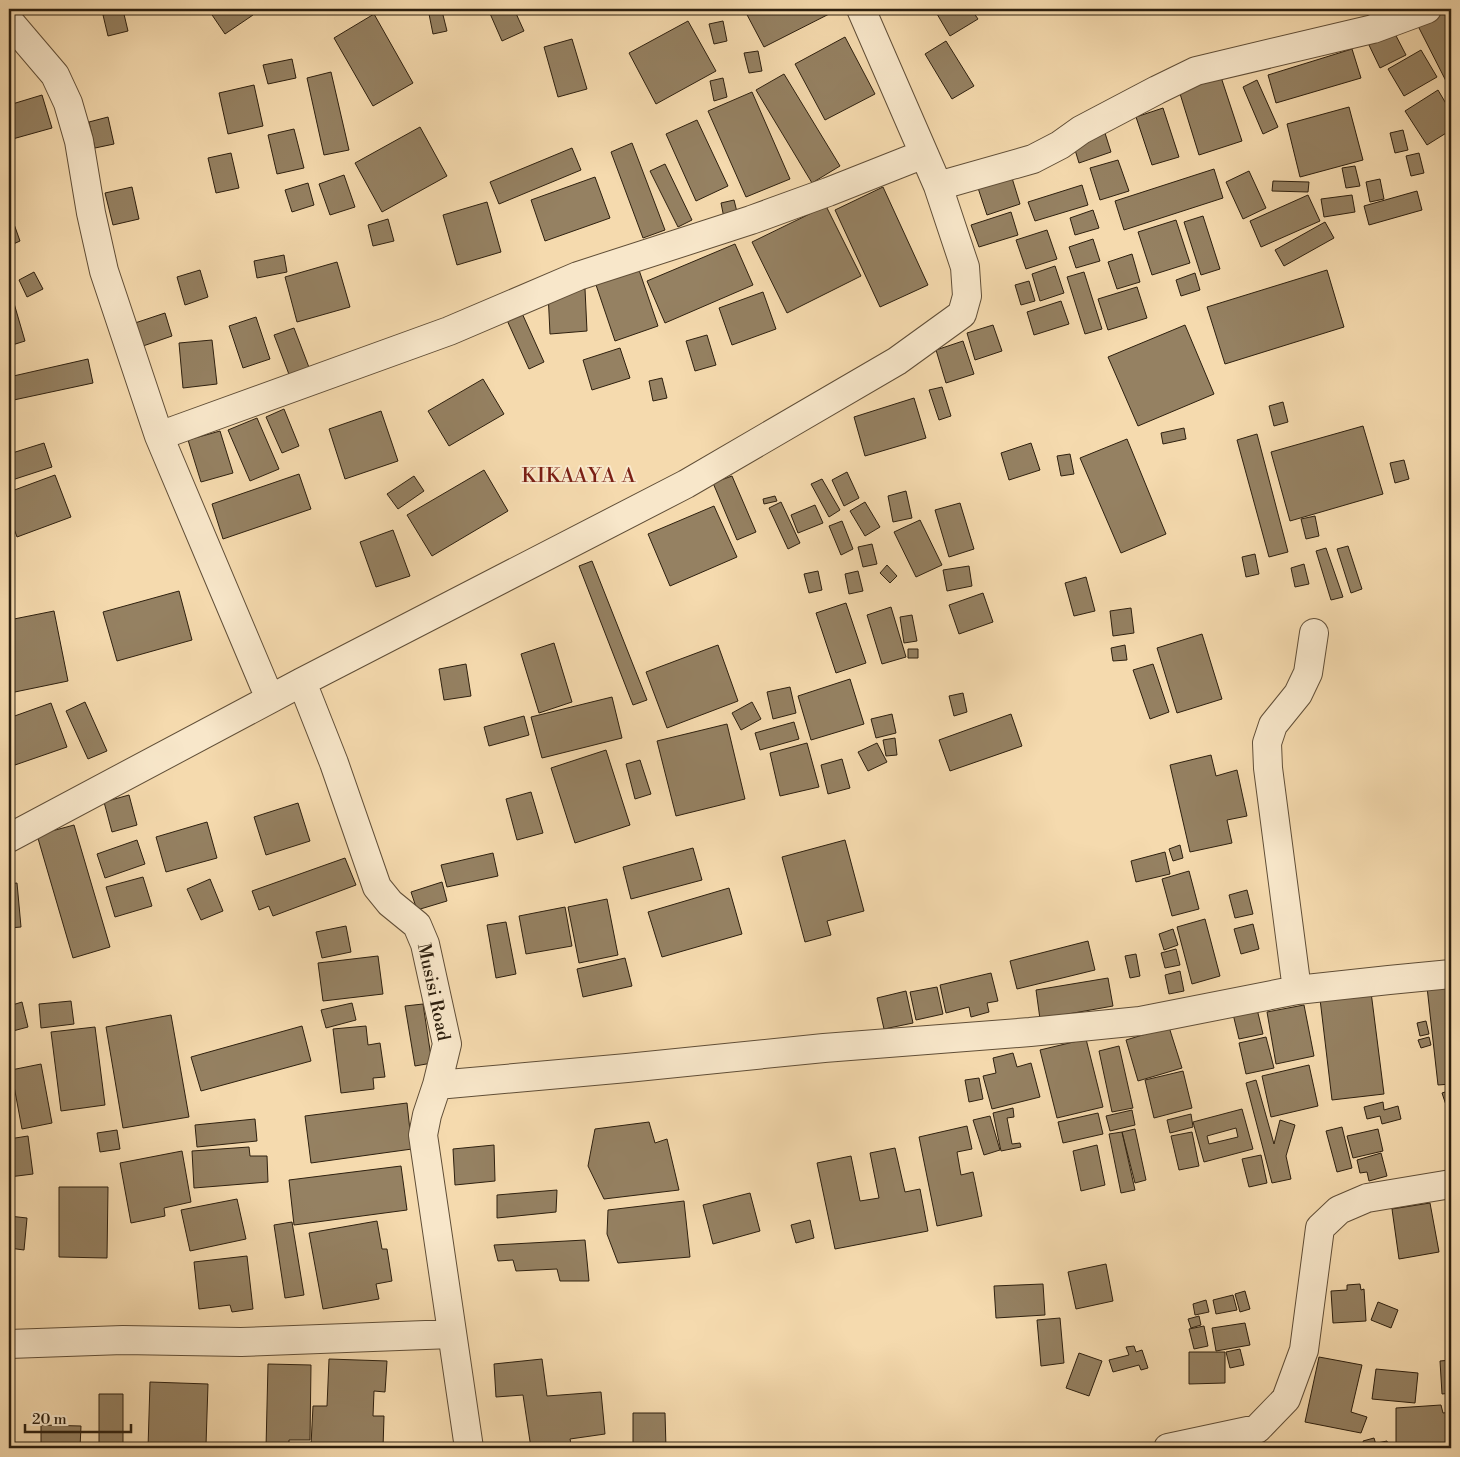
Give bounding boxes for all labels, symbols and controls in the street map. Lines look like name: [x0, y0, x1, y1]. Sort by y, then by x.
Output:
district label: KIKAAYA A: [522, 464, 637, 489]
street label: Musisi Road: [412, 941, 455, 1044]
scale bar: [25, 1402, 131, 1434]
text: 20 m: [32, 1410, 67, 1429]

